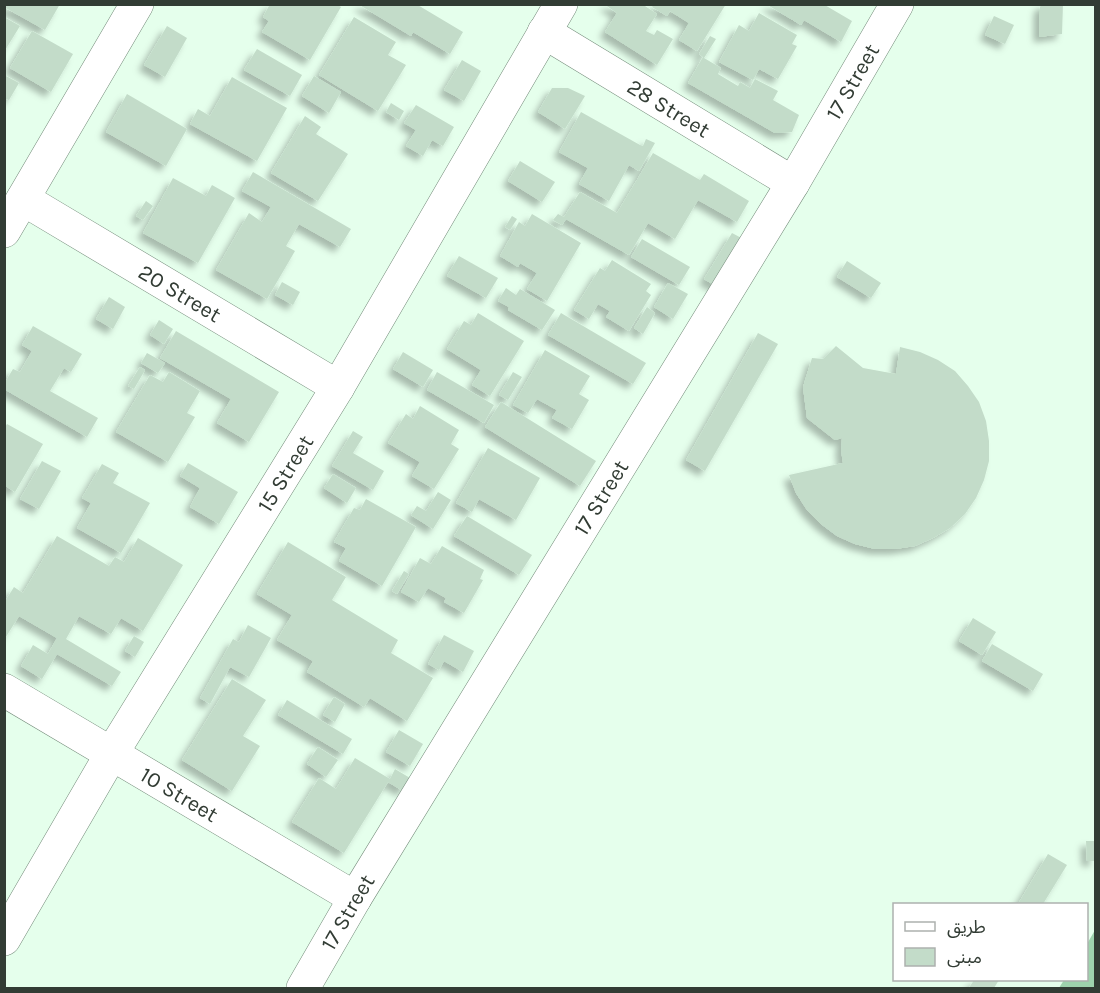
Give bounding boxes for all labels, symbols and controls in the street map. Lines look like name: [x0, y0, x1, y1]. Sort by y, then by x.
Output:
street label: 17 Street: [821, 39, 885, 124]
street label: 28 Street: [622, 74, 714, 144]
street label: 20 Street: [134, 259, 226, 328]
street label: 15 Street: [252, 431, 319, 517]
street label: 17 Street: [569, 455, 634, 540]
street label: 10 Street: [135, 762, 223, 828]
street label: 17 Street: [316, 870, 380, 955]
legend: [893, 903, 1088, 981]
text: طريق: [947, 916, 986, 938]
text: مبنى: [947, 946, 982, 968]

